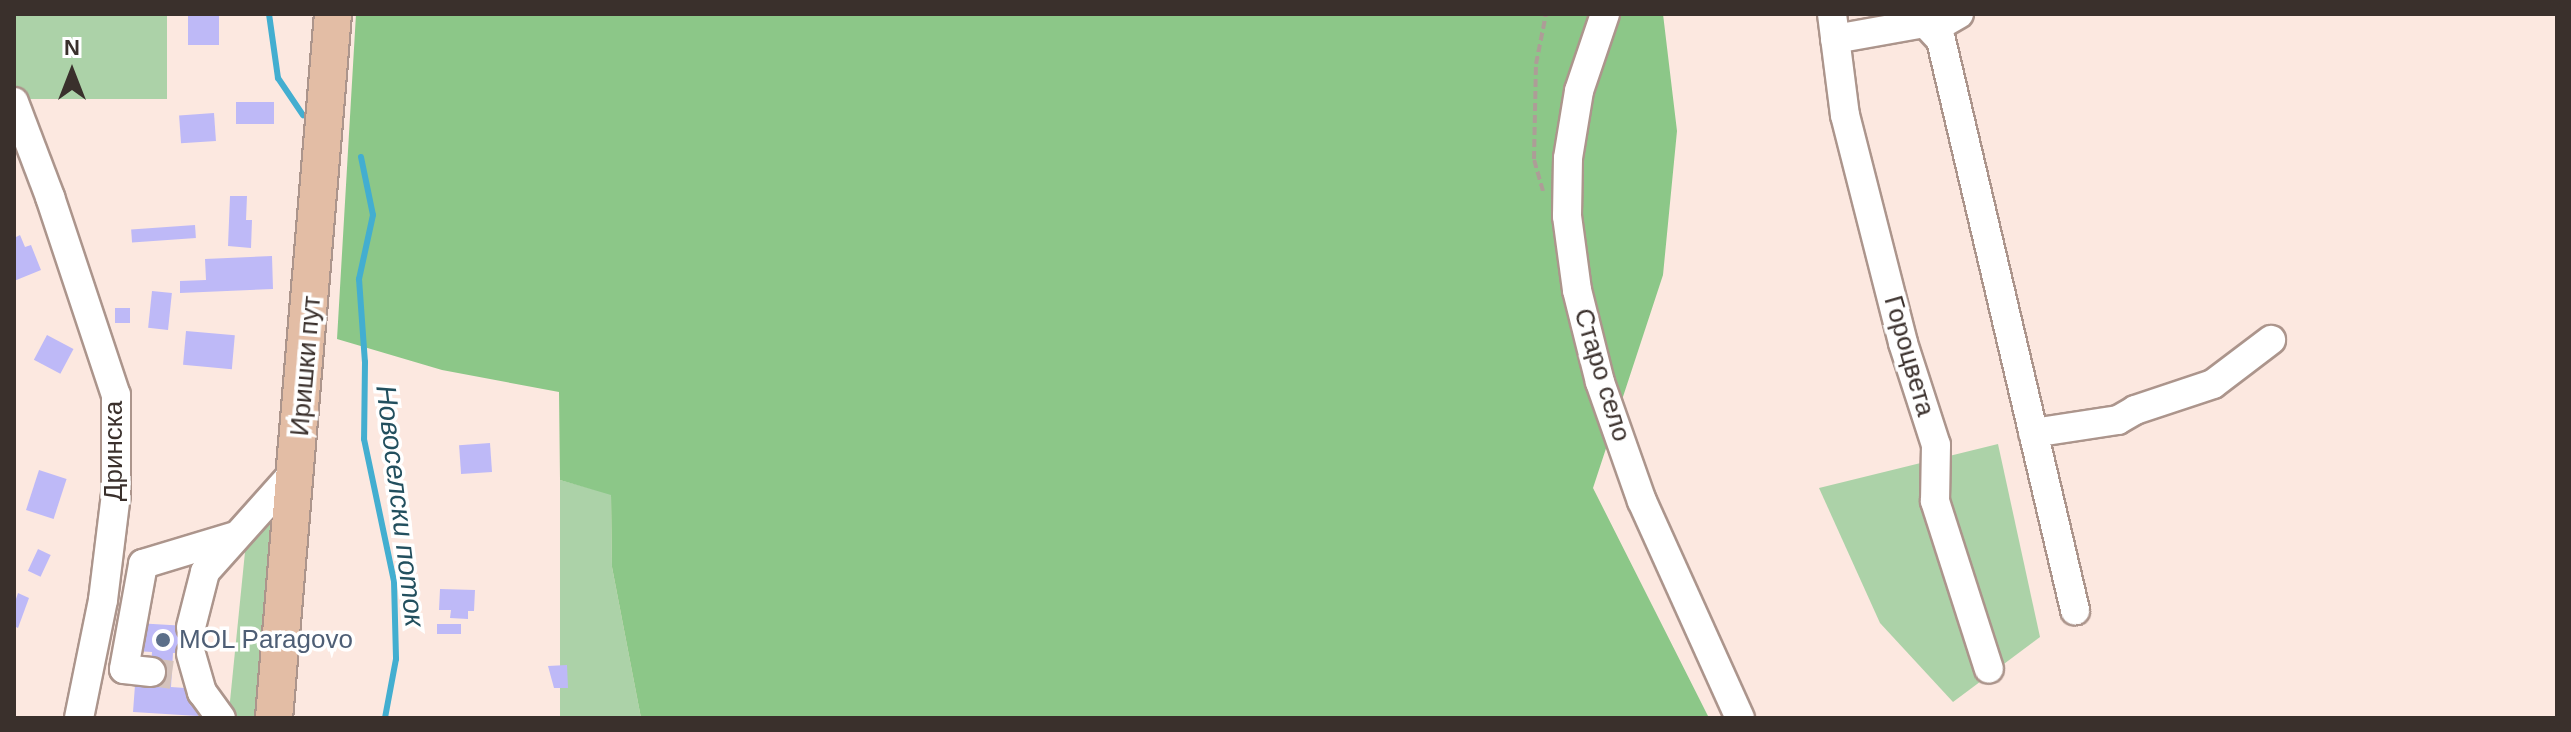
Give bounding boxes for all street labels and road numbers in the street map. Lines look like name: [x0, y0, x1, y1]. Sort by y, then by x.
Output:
street label: Гороцвета: [1877, 292, 1941, 420]
street label: Иришки пут: [284, 295, 328, 437]
street label: Старо село: [1567, 305, 1637, 445]
street label: Дринска: [98, 401, 130, 501]

